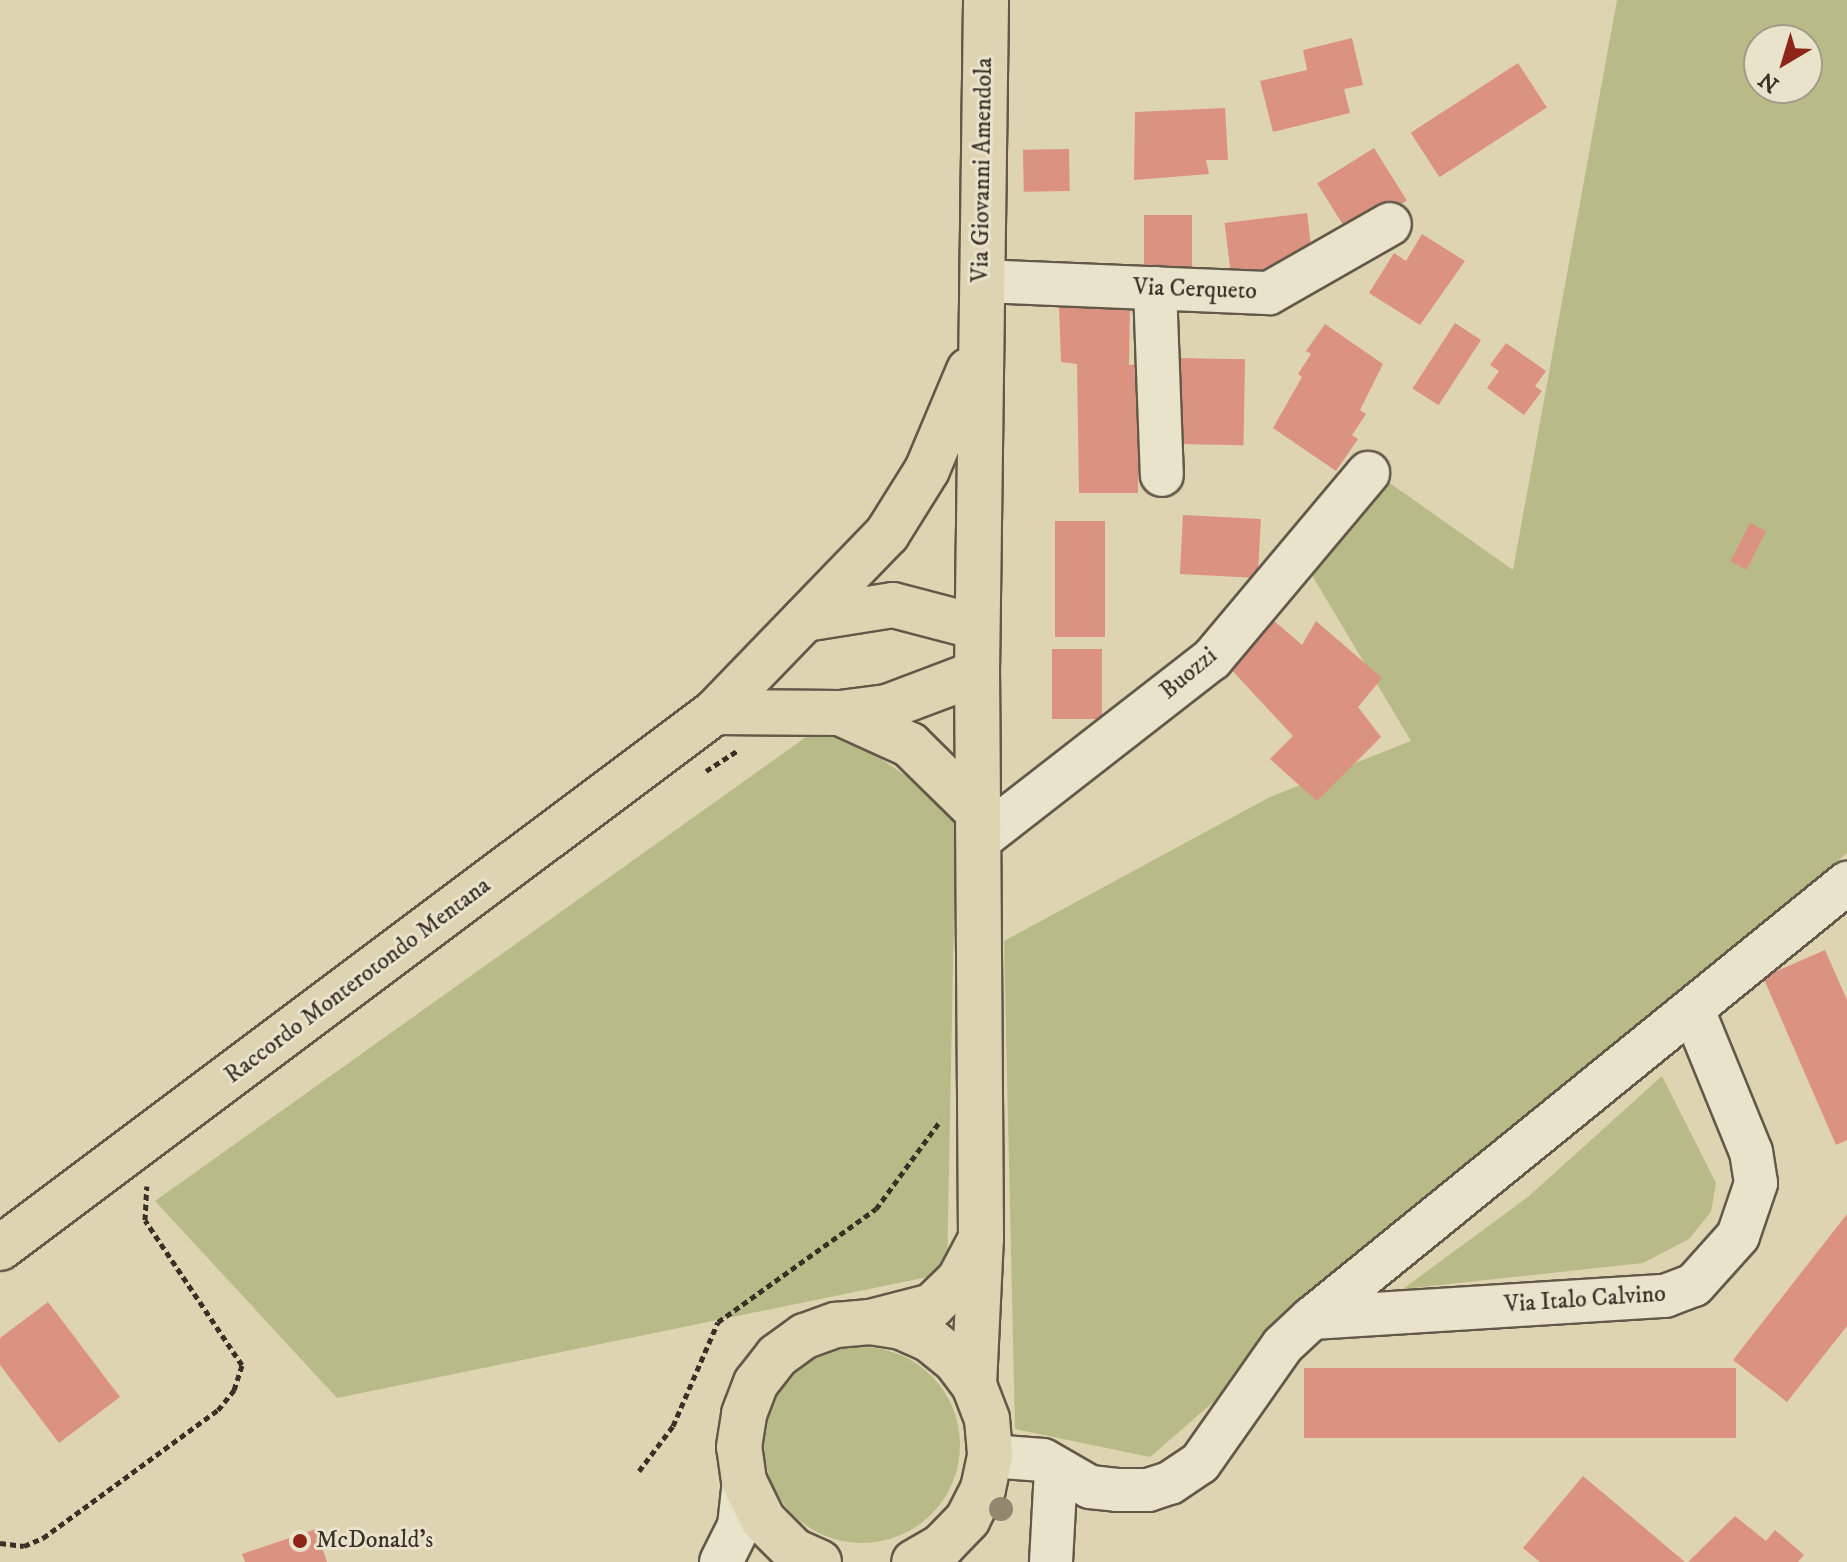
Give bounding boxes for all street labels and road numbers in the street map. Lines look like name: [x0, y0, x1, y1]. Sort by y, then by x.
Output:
street label: Via Giovanni Amendola: [967, 57, 999, 283]
street label: Via Cerqueto: [1133, 273, 1257, 307]
street label: Buozzi: [1155, 642, 1223, 706]
street label: Raccordo Monterotondo Mentana: [220, 872, 496, 1090]
street label: Via Italo Calvino: [1503, 1280, 1667, 1320]

